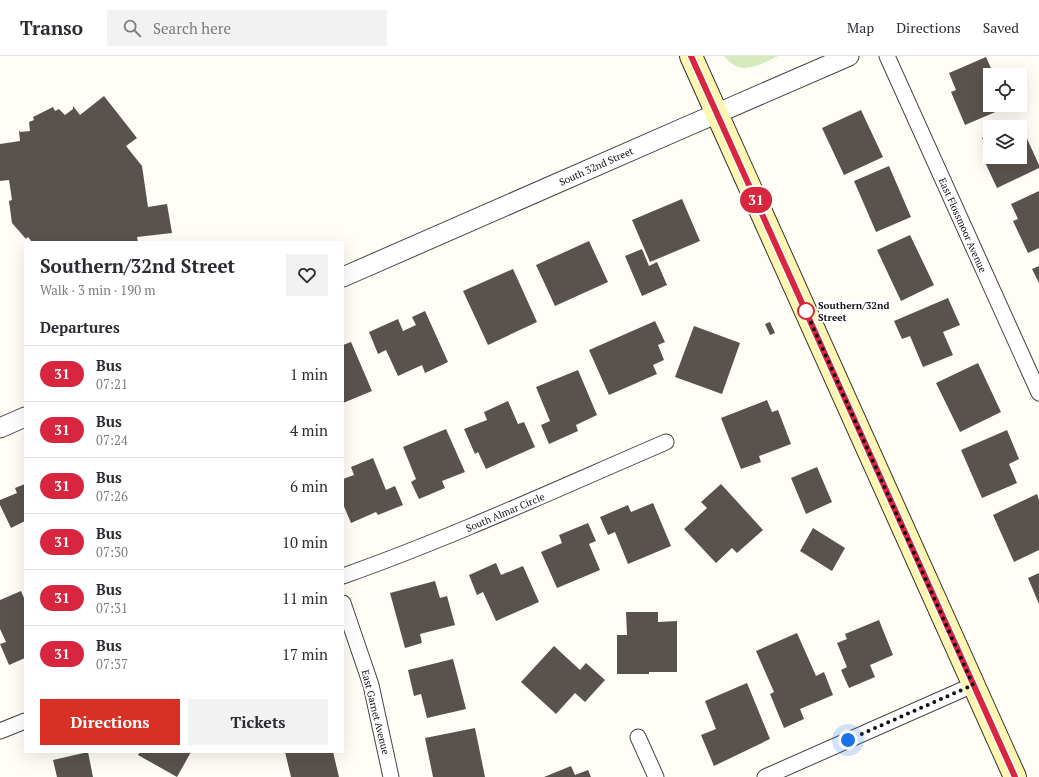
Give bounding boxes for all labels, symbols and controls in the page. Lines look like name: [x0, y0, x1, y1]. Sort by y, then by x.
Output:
search box: [107, 10, 387, 46]
text: Transo: [20, 15, 83, 40]
icon: search: [121, 17, 143, 39]
text: Search here: [153, 18, 231, 38]
text: Map: [847, 18, 874, 37]
text: Directions: [896, 18, 961, 37]
text: Saved: [983, 18, 1019, 37]
map controls: [983, 68, 1027, 164]
button: locate: [983, 68, 1027, 112]
button: layers: [983, 120, 1027, 164]
street label: South 32nd Street: [557, 144, 636, 189]
street label: East Flossmoor Avenue: [936, 176, 989, 275]
line badge: 31: [738, 187, 774, 213]
text: 31: [748, 190, 764, 209]
text: Southern/32nd Street: [40, 253, 235, 278]
button: heart: [286, 254, 328, 296]
text: Walk · 3 min · 190 m: [40, 281, 155, 299]
place label: Southern/32nd Street: [818, 299, 889, 324]
marker: Southern/32nd Street: [797, 302, 815, 320]
text: Departures: [40, 317, 120, 337]
text: Bus: [96, 355, 122, 375]
text: 31: [54, 364, 70, 383]
text: 1 min: [290, 364, 328, 384]
text: 07:21: [96, 375, 128, 393]
text: Bus: [96, 411, 122, 431]
text: 31: [54, 420, 70, 439]
text: 4 min: [290, 420, 328, 440]
text: 07:24: [96, 431, 128, 449]
text: Bus: [96, 467, 122, 487]
text: 31: [54, 476, 70, 495]
text: 6 min: [290, 476, 328, 496]
text: 07:26: [96, 487, 128, 505]
street label: South Almar Circle: [464, 490, 547, 535]
text: Bus: [96, 523, 122, 543]
text: 31: [54, 532, 70, 551]
text: 10 min: [282, 532, 328, 552]
text: 07:30: [96, 543, 128, 561]
text: Bus: [96, 579, 122, 599]
text: 31: [54, 588, 70, 607]
text: 11 min: [282, 588, 328, 608]
text: 07:31: [96, 599, 128, 617]
text: Bus: [96, 635, 122, 655]
text: 31: [54, 644, 70, 663]
text: 17 min: [282, 644, 328, 664]
text: 07:37: [96, 655, 128, 673]
street label: East Garnet Avenue: [359, 668, 392, 756]
button: Directions: [40, 699, 180, 745]
button: Tickets: [188, 699, 328, 745]
your location: [838, 730, 858, 750]

